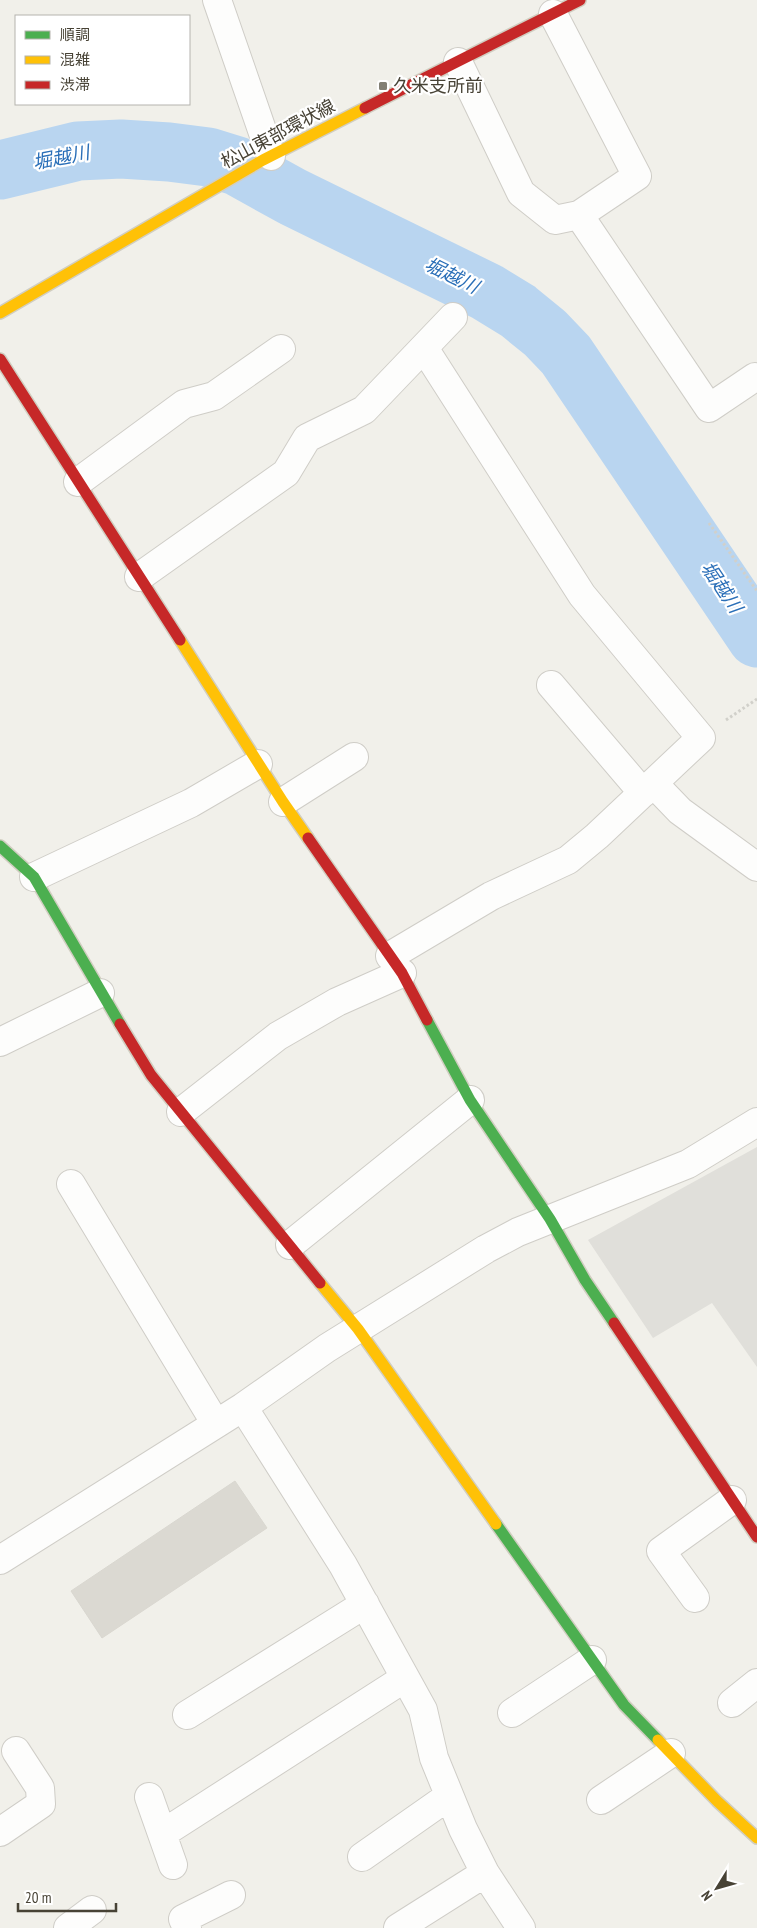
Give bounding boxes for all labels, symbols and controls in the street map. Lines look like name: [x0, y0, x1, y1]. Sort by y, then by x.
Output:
legend: [15, 15, 190, 105]
text: 順調: [60, 25, 90, 44]
text: 混雑: [60, 50, 90, 69]
place label: 久米支所前: [393, 74, 483, 97]
text: 渋滞: [60, 75, 90, 94]
marker: 久米支所前: [377, 80, 389, 92]
street label: 松山東部環状線: [217, 94, 339, 173]
water label: 堀越川: [31, 139, 93, 174]
water label: 堀越川: [421, 252, 485, 299]
water label: 堀越川: [696, 557, 749, 619]
north arrow: [692, 1863, 742, 1913]
scale bar: [18, 1880, 115, 1912]
text: N: [697, 1887, 716, 1904]
text: 20 m: [25, 1888, 51, 1907]

